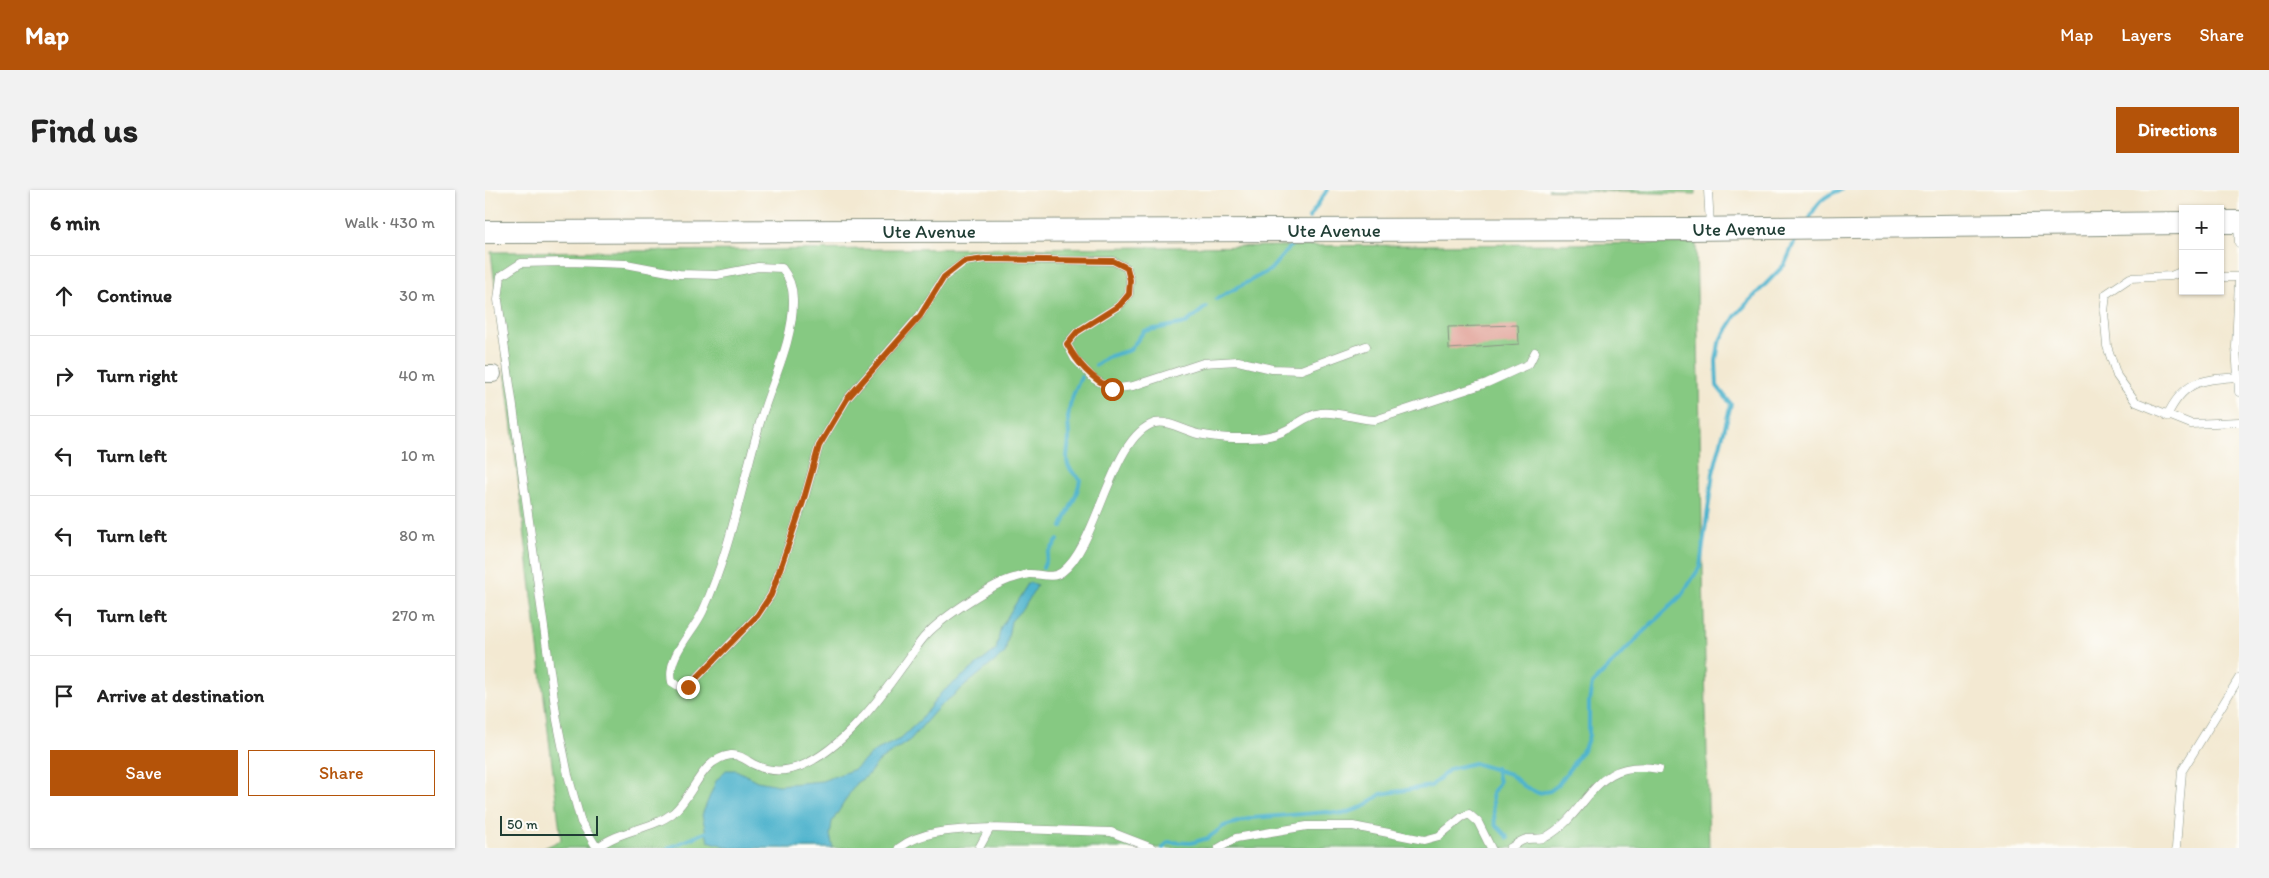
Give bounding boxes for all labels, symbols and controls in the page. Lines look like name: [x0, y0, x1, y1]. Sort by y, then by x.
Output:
text: Map: [25, 21, 69, 50]
text: Map: [2060, 24, 2093, 46]
text: Layers: [2121, 24, 2171, 46]
text: Share: [2199, 24, 2244, 46]
button: Directions: [2116, 107, 2239, 153]
text: Find us: [30, 109, 138, 151]
map controls: [2179, 205, 2224, 295]
button: +: [2179, 205, 2224, 250]
text: 6 min: [50, 210, 100, 235]
text: Walk · 430 m: [345, 213, 435, 232]
street label: Ute Avenue: [1692, 216, 1786, 240]
street label: Ute Avenue: [1287, 218, 1381, 242]
street label: Ute Avenue: [882, 219, 976, 243]
button: −: [2179, 250, 2224, 295]
icon: ahead: [50, 282, 78, 310]
text: Continue: [97, 284, 172, 307]
text: 30 m: [399, 286, 435, 305]
icon: right: [50, 362, 78, 390]
text: Turn right: [97, 364, 178, 387]
text: 40 m: [398, 366, 435, 385]
route start: [1101, 378, 1124, 401]
icon: left: [50, 442, 78, 470]
text: Turn left: [97, 444, 167, 467]
text: 10 m: [401, 446, 435, 465]
icon: left: [50, 522, 78, 550]
text: Turn left: [97, 524, 167, 547]
text: 80 m: [399, 526, 435, 545]
icon: left: [50, 602, 78, 630]
text: Turn left: [97, 604, 167, 627]
text: 270 m: [392, 606, 435, 625]
route end: [677, 676, 700, 699]
icon: arrive: [50, 682, 78, 710]
text: Arrive at destination: [97, 684, 264, 707]
button: Save: [50, 750, 238, 796]
button: Share: [248, 750, 435, 796]
scale bar: [500, 813, 597, 836]
text: 50 m: [507, 816, 538, 833]

